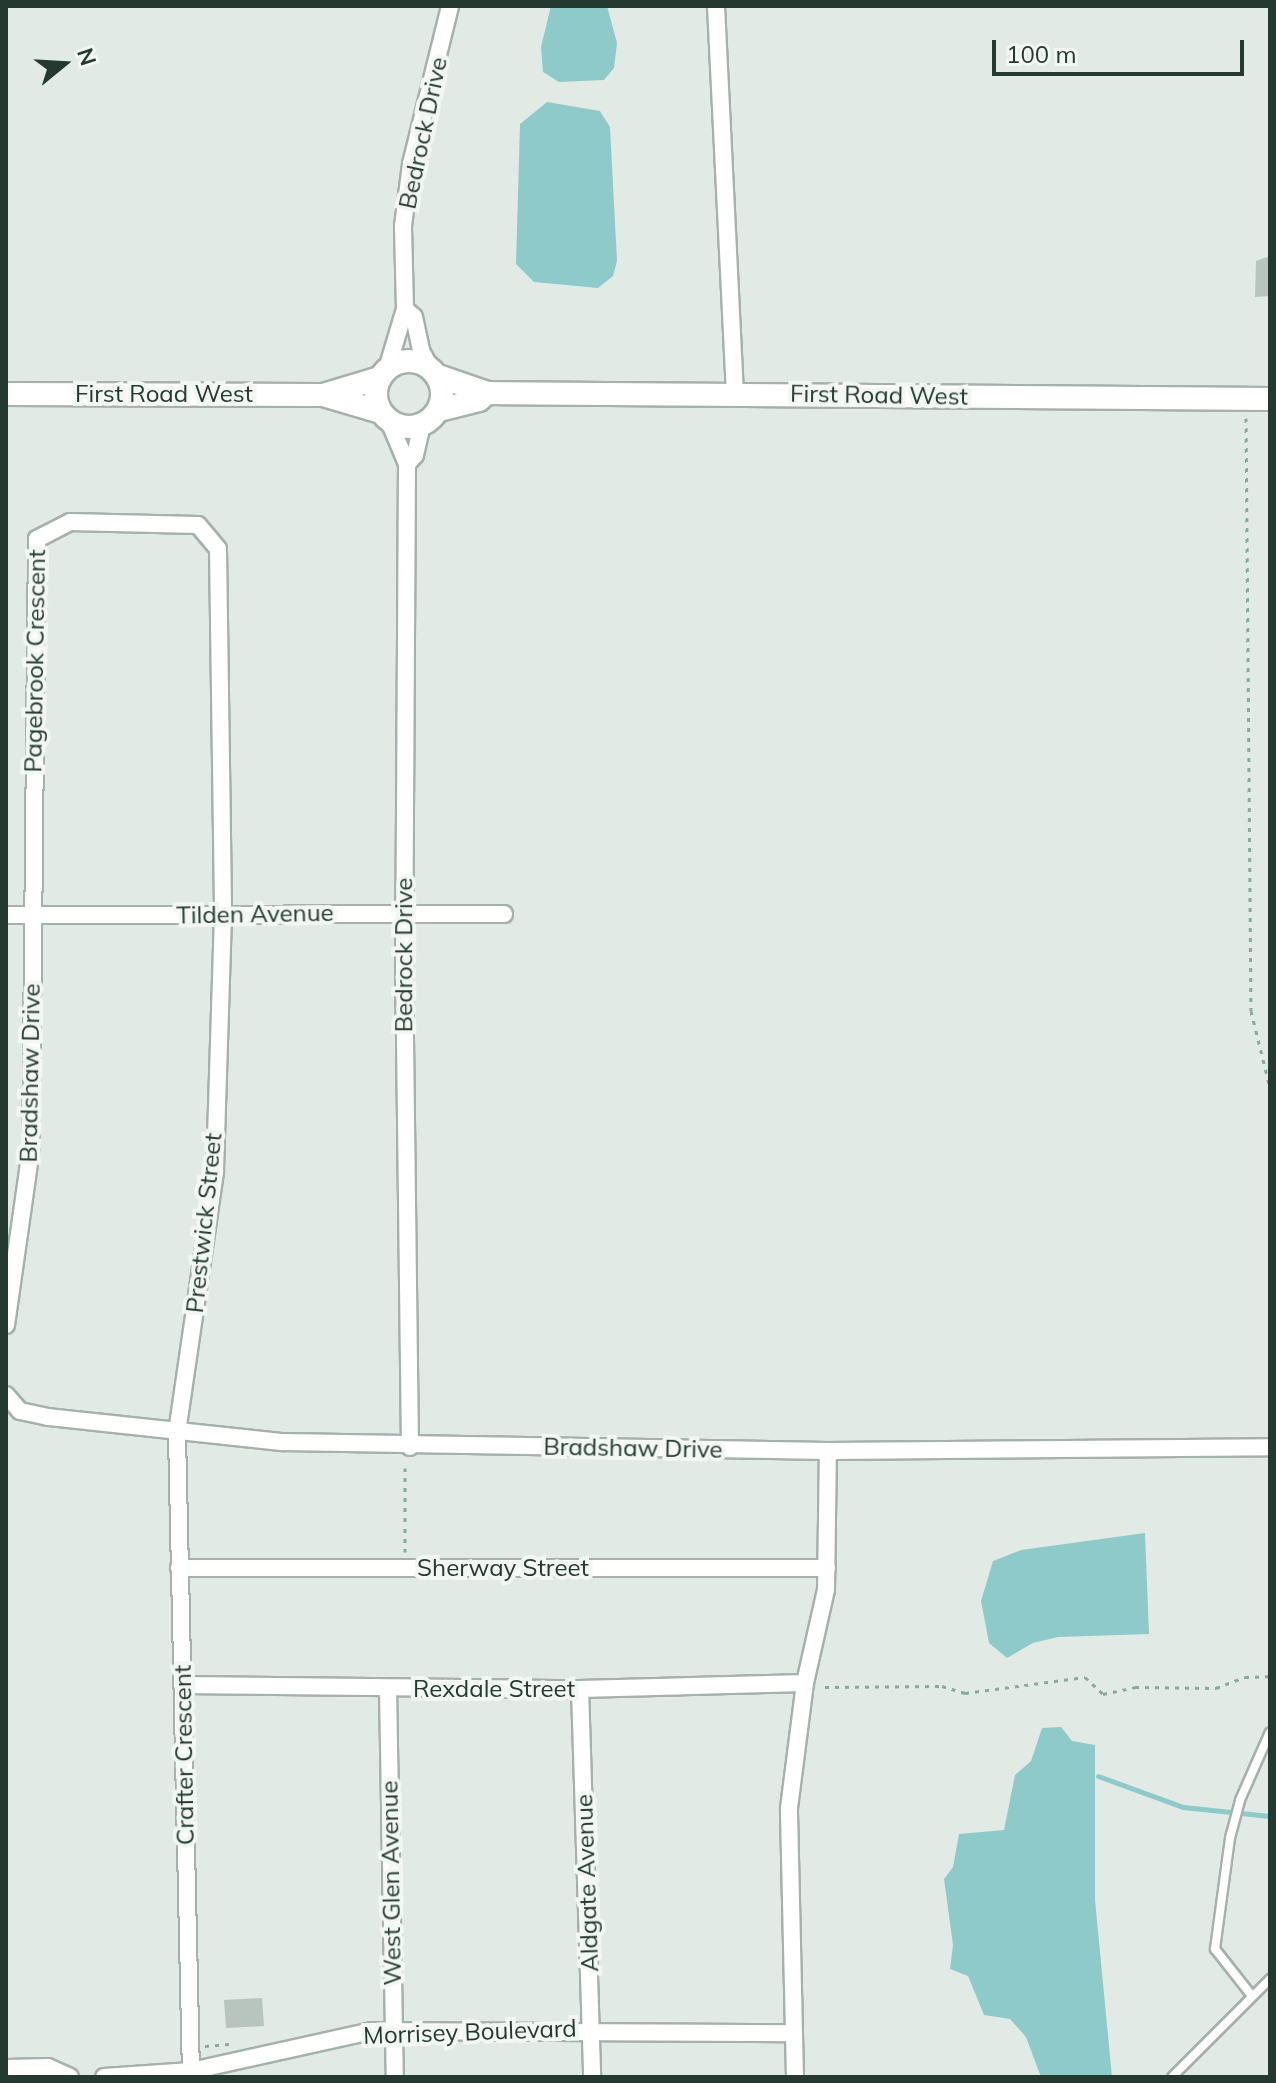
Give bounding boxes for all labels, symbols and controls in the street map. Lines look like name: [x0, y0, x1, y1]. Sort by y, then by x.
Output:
north arrow: [24, 24, 104, 104]
scale bar: [996, 24, 1248, 74]
text: 100 m: [1006, 39, 1077, 69]
text: N: [71, 44, 103, 69]
street label: Bedrock Drive: [393, 54, 453, 212]
street label: First Road West: [790, 379, 968, 411]
street label: First Road West: [75, 380, 253, 408]
street label: Pagebrook Crescent: [19, 549, 51, 773]
street label: Bedrock Drive: [390, 878, 418, 1032]
street label: Tilden Avenue: [176, 898, 334, 930]
street label: Bradshaw Drive: [14, 983, 46, 1163]
street label: Prestwick Street: [180, 1132, 228, 1314]
street label: Bradshaw Drive: [543, 1432, 723, 1464]
street label: Sherway Street: [417, 1554, 589, 1582]
street label: Crafter Crescent: [168, 1665, 200, 1845]
street label: Rexdale Street: [413, 1675, 575, 1703]
street label: West Glen Avenue: [375, 1780, 407, 1986]
street label: Aldgate Avenue: [570, 1794, 604, 1972]
street label: Morrisey Boulevard: [363, 2014, 577, 2050]

